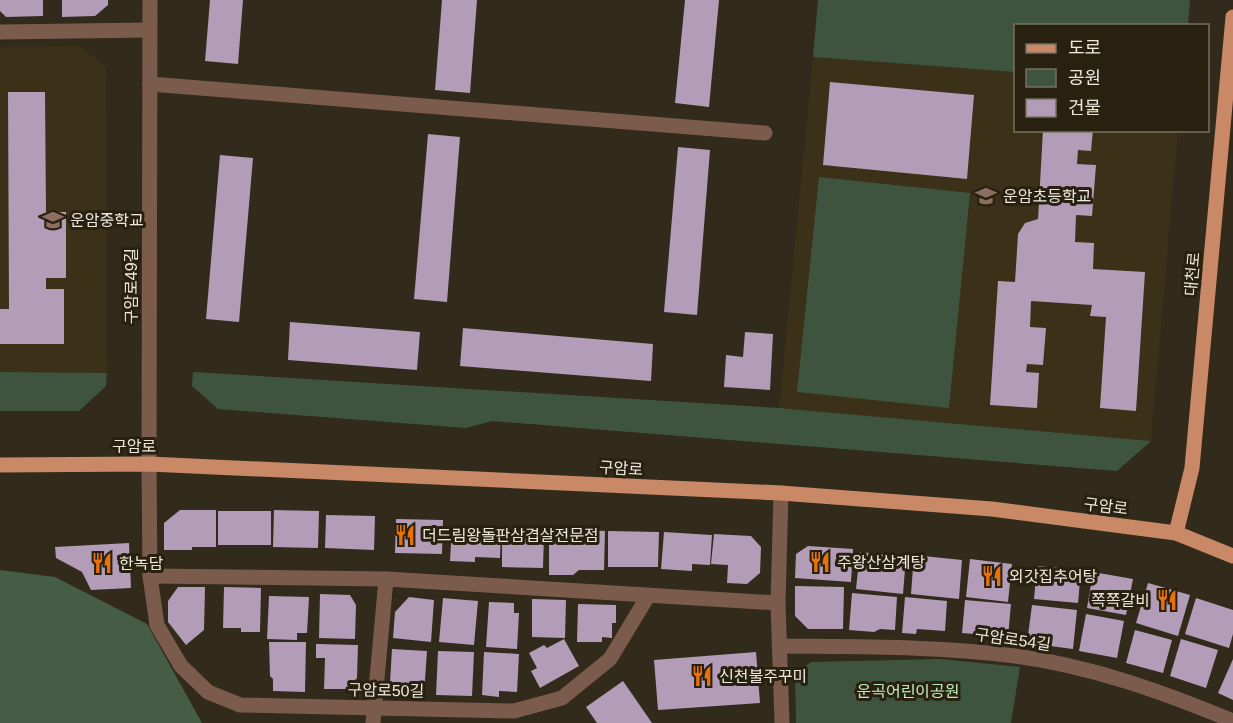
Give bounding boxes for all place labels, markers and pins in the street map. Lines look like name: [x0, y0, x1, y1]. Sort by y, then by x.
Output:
school or university icon: 운암초등학교: [974, 184, 998, 208]
place label: 운암초등학교: [1003, 188, 1091, 205]
school or university icon: 운암중학교: [41, 208, 65, 232]
place label: 운암중학교: [70, 212, 144, 229]
restaurant icon: 더드림왕돌판삼겹살전문점: [393, 523, 417, 547]
place label: 더드림왕돌판삼겹살전문점: [422, 527, 599, 544]
restaurant icon: 주왕산삼계탕: [808, 550, 832, 574]
restaurant icon: 한녹담: [90, 551, 114, 575]
place label: 주왕산삼계탕: [837, 554, 926, 571]
place label: 한녹담: [119, 555, 163, 572]
restaurant icon: 외갓집추어탕: [980, 564, 1004, 588]
place label: 외갓집추어탕: [1009, 568, 1098, 585]
restaurant icon: 쪽쪽갈비: [1155, 588, 1179, 612]
place label: 쪽쪽갈비: [1091, 592, 1150, 609]
restaurant icon: 신천불주꾸미: [690, 664, 714, 688]
place label: 신천불주꾸미: [719, 668, 807, 685]

